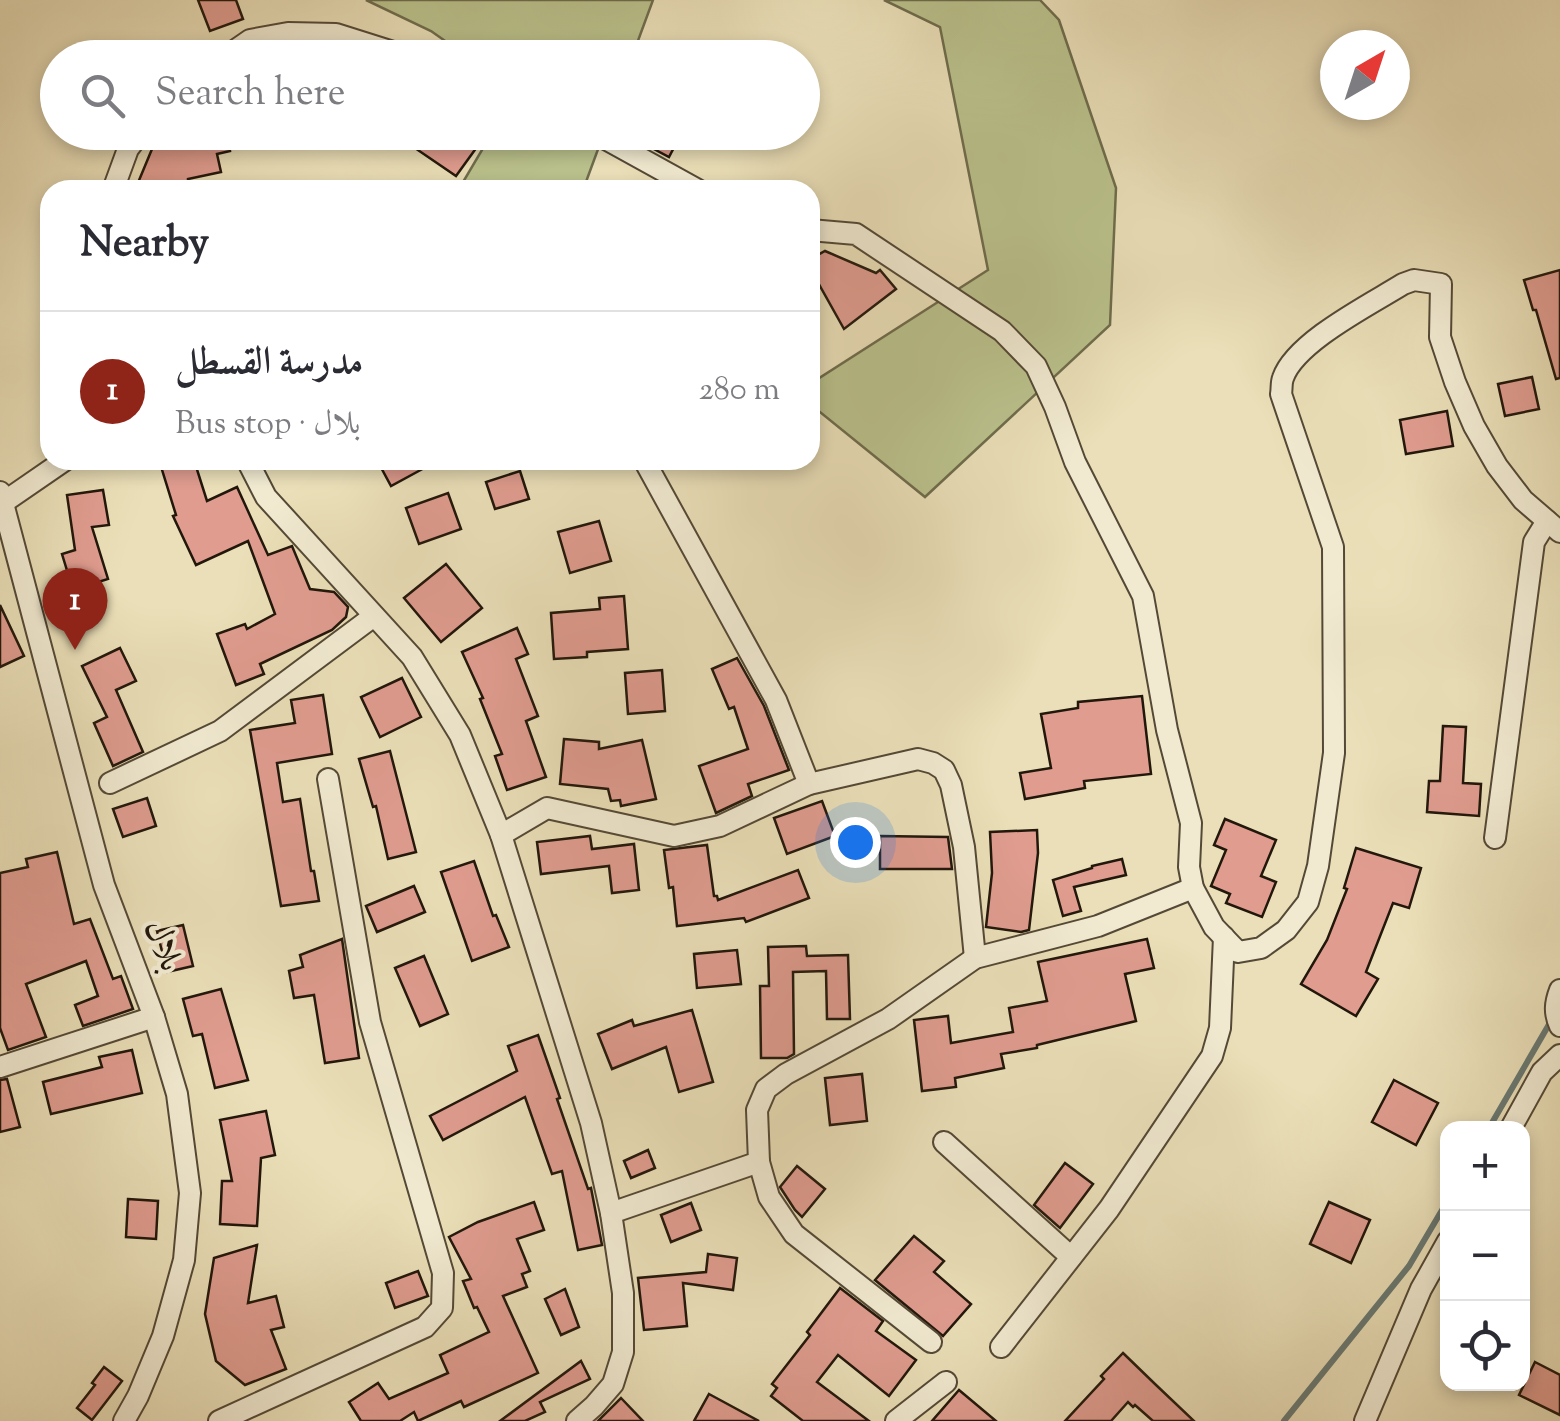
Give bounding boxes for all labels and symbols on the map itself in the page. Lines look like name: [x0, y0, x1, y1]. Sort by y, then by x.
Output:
north arrow: [1320, 30, 1410, 120]
pin: 1: [42, 568, 108, 650]
your location: [830, 817, 881, 868]
street label: بلال: [129, 913, 195, 979]

